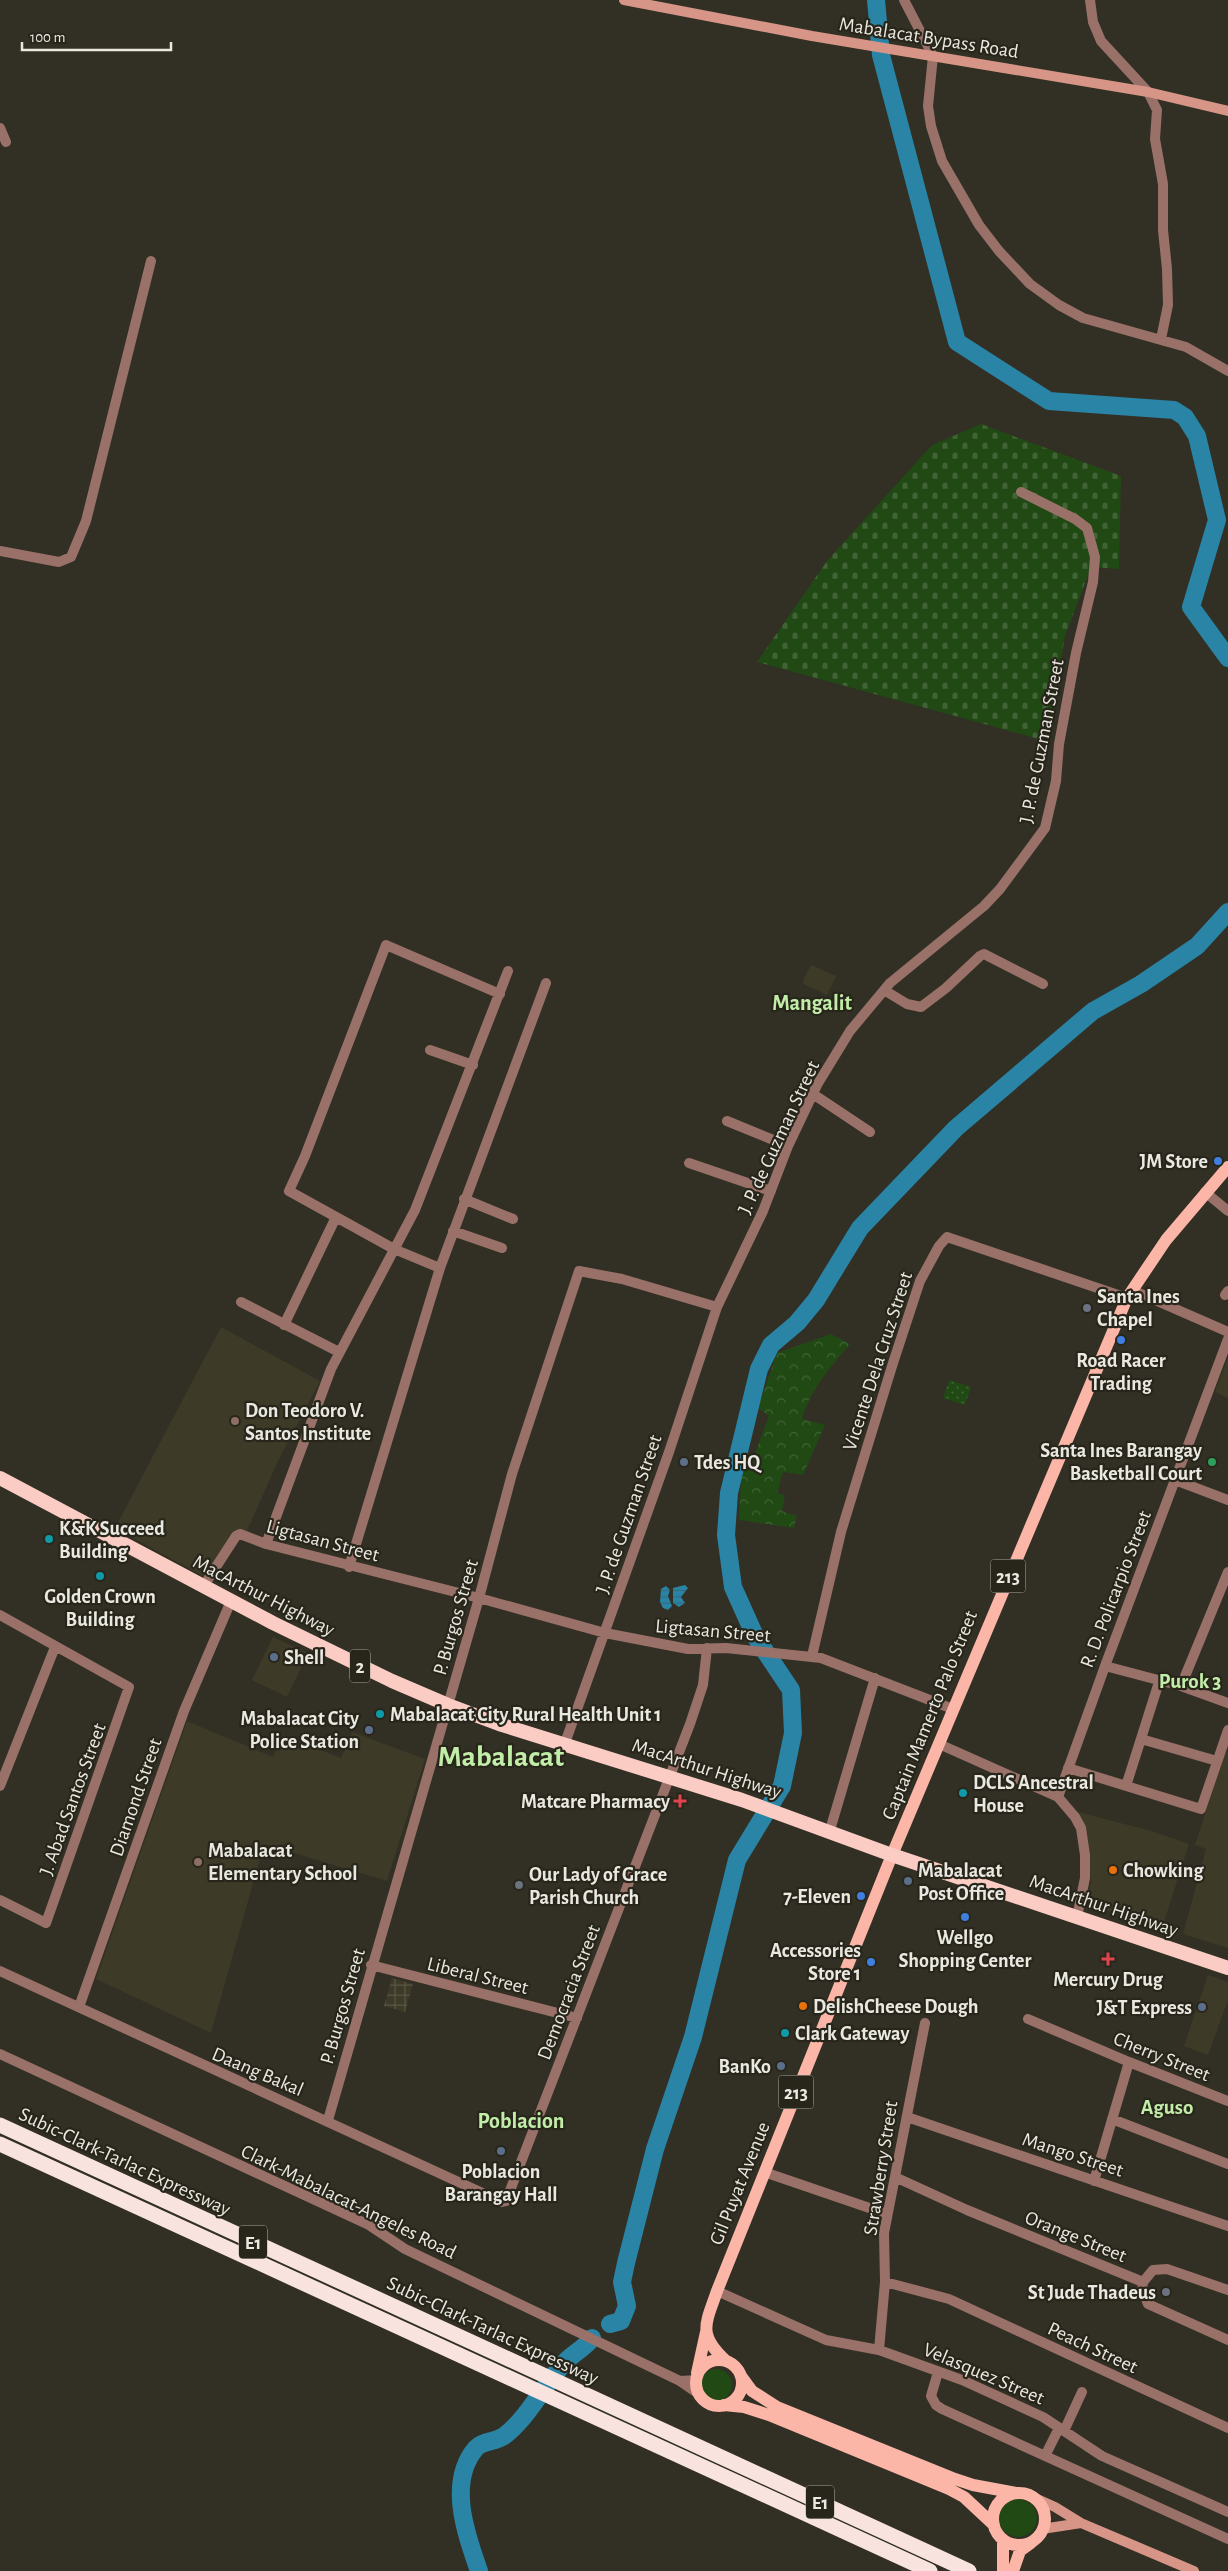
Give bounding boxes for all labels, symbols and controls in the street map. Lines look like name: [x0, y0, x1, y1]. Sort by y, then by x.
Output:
street label: Mabalacat Bypass Road: [838, 14, 1020, 62]
scale bar: [22, 20, 171, 52]
text: 100 m: [30, 30, 65, 45]
street label: J. P. de Guzman Street: [1016, 657, 1068, 825]
district label: Mangalit: [772, 992, 852, 1014]
street label: J. P. de Guzman Street: [735, 1057, 823, 1217]
place label: JM Store: [1140, 1152, 1208, 1172]
marker: JM Store: [1212, 1155, 1224, 1167]
street label: Vicente Dela Cruz Street: [840, 1269, 917, 1453]
place label: Santa Ines Chapel: [1097, 1287, 1180, 1330]
marker: Santa Ines Chapel: [1081, 1302, 1093, 1314]
marker: Road Racer Trading: [1115, 1334, 1127, 1346]
place label: Road Racer Trading: [1076, 1351, 1166, 1394]
place label: Don Teodoro V. Santos Institute: [245, 1401, 371, 1444]
marker: Don Teodoro V. Santos Institute: [229, 1415, 241, 1427]
street label: J. P. de Guzman Street: [592, 1432, 666, 1596]
place label: Santa Ines Barangay Basketball Court: [1040, 1441, 1202, 1484]
place label: Tdes HQ: [694, 1453, 762, 1474]
marker: Tdes HQ: [678, 1456, 690, 1468]
marker: Santa Ines Barangay Basketball Court: [1206, 1456, 1218, 1468]
street label: R. D. Policarpio Street: [1077, 1508, 1155, 1671]
street label: Ligtasan Street: [264, 1516, 382, 1566]
place label: K&K Succeed Building: [59, 1519, 165, 1562]
marker: K&K Succeed Building: [43, 1533, 55, 1545]
street label: MacArthur Highway: [190, 1552, 338, 1640]
street label: P. Burgos Street: [430, 1557, 482, 1677]
road number: 213: [990, 1560, 1026, 1592]
marker: Golden Crown Building: [94, 1570, 106, 1582]
place label: Golden Crown Building: [44, 1587, 156, 1630]
street label: Captain Mamerto Palo Street: [879, 1607, 981, 1823]
street label: Ligtasan Street: [654, 1616, 772, 1646]
place label: Shell: [284, 1648, 324, 1668]
road number: 2: [350, 1650, 370, 1682]
marker: Shell: [268, 1651, 280, 1663]
district label: Purok 3: [1159, 1671, 1221, 1692]
place label: Mabalacat City Rural Health Unit 1: [390, 1705, 661, 1725]
marker: Mabalacat City Rural Health Unit 1: [374, 1708, 386, 1720]
place label: Mabalacat City Police Station: [241, 1709, 359, 1752]
street label: J. Abad Santos Street: [36, 1720, 110, 1878]
marker: Mabalacat City Police Station: [363, 1724, 375, 1736]
street label: Diamond Street: [106, 1735, 166, 1859]
street label: MacArthur Highway: [630, 1735, 784, 1803]
district label: Mabalacat: [438, 1742, 564, 1772]
place label: DCLS Ancestral House: [973, 1773, 1094, 1816]
marker: DCLS Ancestral House: [957, 1787, 969, 1799]
place label: Matcare Pharmacy: [521, 1792, 670, 1812]
marker: Matcare Pharmacy: [674, 1795, 686, 1807]
place label: Mabalacat Elementary School: [208, 1841, 357, 1884]
marker: Mabalacat Elementary School: [192, 1856, 204, 1868]
place label: Mabalacat Post Office: [918, 1861, 1004, 1904]
place label: Chowking: [1123, 1861, 1204, 1881]
marker: Chowking: [1107, 1864, 1119, 1876]
place label: Our Lady of Grace Parish Church: [529, 1865, 667, 1908]
street label: MacArthur Highway: [1027, 1871, 1181, 1941]
marker: Mabalacat Post Office: [902, 1875, 914, 1887]
marker: Our Lady of Grace Parish Church: [513, 1879, 525, 1891]
place label: 7-Eleven: [783, 1887, 851, 1907]
marker: 7-Eleven: [855, 1890, 867, 1902]
marker: Wellgo Shopping Center: [959, 1911, 971, 1923]
street label: Democracia Street: [534, 1921, 604, 2063]
place label: Wellgo Shopping Center: [899, 1928, 1032, 1971]
place label: Accessories Store 1: [770, 1941, 861, 1984]
street label: P. Burgos Street: [317, 1946, 369, 2066]
marker: Mercury Drug: [1102, 1953, 1114, 1965]
street label: Liberal Street: [425, 1954, 531, 1998]
marker: Accessories Store 1: [865, 1956, 877, 1968]
place label: Mercury Drug: [1053, 1970, 1164, 1990]
place label: DelishCheese Dough: [813, 1997, 978, 2017]
place label: J&T Express: [1097, 1998, 1192, 2018]
marker: DelishCheese Dough: [797, 2000, 809, 2012]
marker: J&T Express: [1196, 2001, 1208, 2013]
place label: Clark Gateway: [795, 2024, 909, 2044]
marker: Clark Gateway: [779, 2027, 791, 2039]
street label: Cherry Street: [1111, 2029, 1213, 2086]
street label: Daang Bakal: [209, 2044, 306, 2100]
place label: BanKo: [718, 2057, 771, 2077]
marker: BanKo: [775, 2060, 787, 2072]
road number: 213: [778, 2076, 814, 2108]
district label: Aguso: [1141, 2097, 1193, 2118]
street label: Strawberry Street: [860, 2099, 902, 2237]
street label: Subic-Clark-Tarlac Expressway: [16, 2104, 234, 2220]
district label: Poblacion: [478, 2110, 564, 2132]
street label: Gil Puyat Avenue: [706, 2119, 774, 2248]
street label: Mango Street: [1020, 2129, 1126, 2181]
street label: Clark-Mabalacat-Angeles Road: [238, 2141, 459, 2263]
marker: Poblacion Barangay Hall: [495, 2145, 507, 2157]
place label: Poblacion Barangay Hall: [445, 2162, 557, 2205]
street label: Orange Street: [1022, 2207, 1130, 2267]
road number: E1: [239, 2226, 267, 2258]
street label: Subic-Clark-Tarlac Expressway: [384, 2273, 602, 2389]
place label: St Jude Thadeus: [1028, 2283, 1156, 2303]
marker: St Jude Thadeus: [1160, 2286, 1172, 2298]
street label: Peach Street: [1045, 2318, 1141, 2378]
street label: Velasquez Street: [920, 2339, 1048, 2409]
road number: E1: [806, 2486, 834, 2518]

